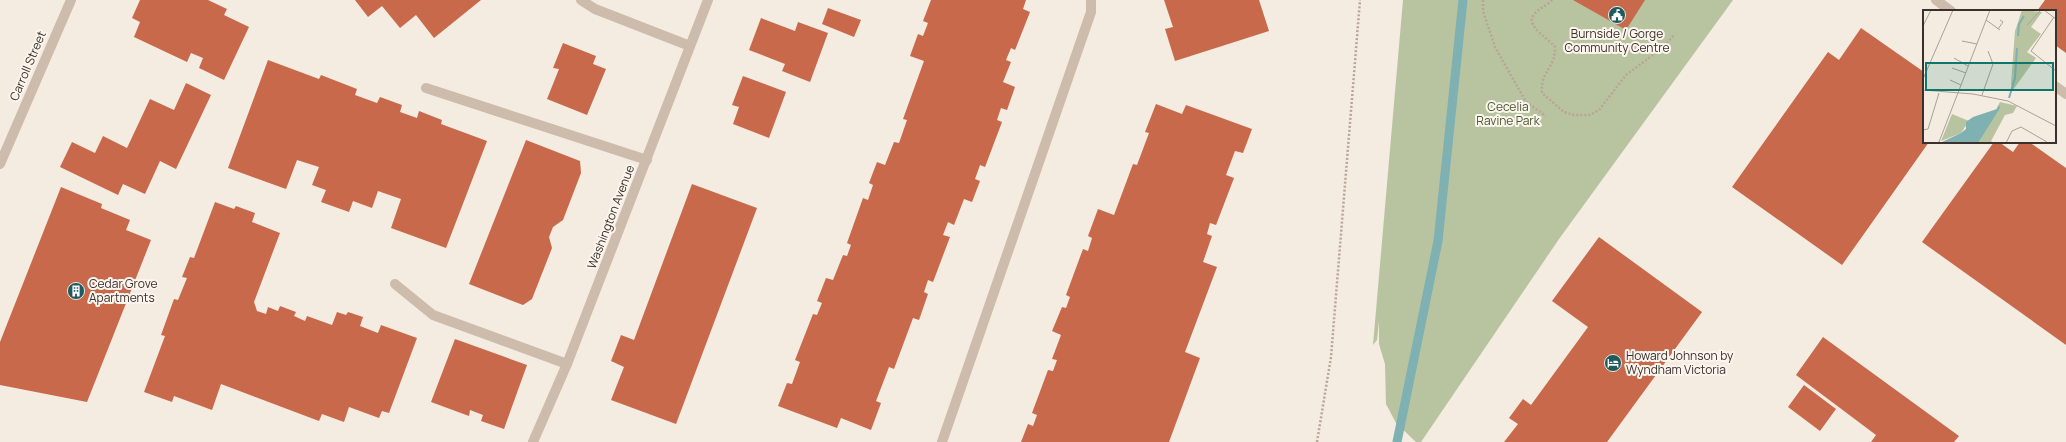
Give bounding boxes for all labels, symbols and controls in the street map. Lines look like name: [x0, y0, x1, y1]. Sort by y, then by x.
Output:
public building icon: Burnside / Gorge Community Centre: [1607, 5, 1627, 25]
inset map: [1923, 10, 2056, 143]
place label: Burnside / Gorge Community Centre: [1564, 25, 1670, 56]
street label: Carroll Street: [5, 28, 50, 103]
park label: Cecelia Ravine Park: [1476, 98, 1541, 129]
street label: Washington Avenue: [583, 162, 638, 271]
place label: Cedar Grove Apartments: [89, 275, 158, 306]
building icon: Cedar Grove Apartments: [66, 281, 86, 301]
place label: Howard Johnson by Wyndham Victoria: [1626, 347, 1734, 378]
hotel icon: Howard Johnson by Wyndham Victoria: [1603, 353, 1623, 373]

